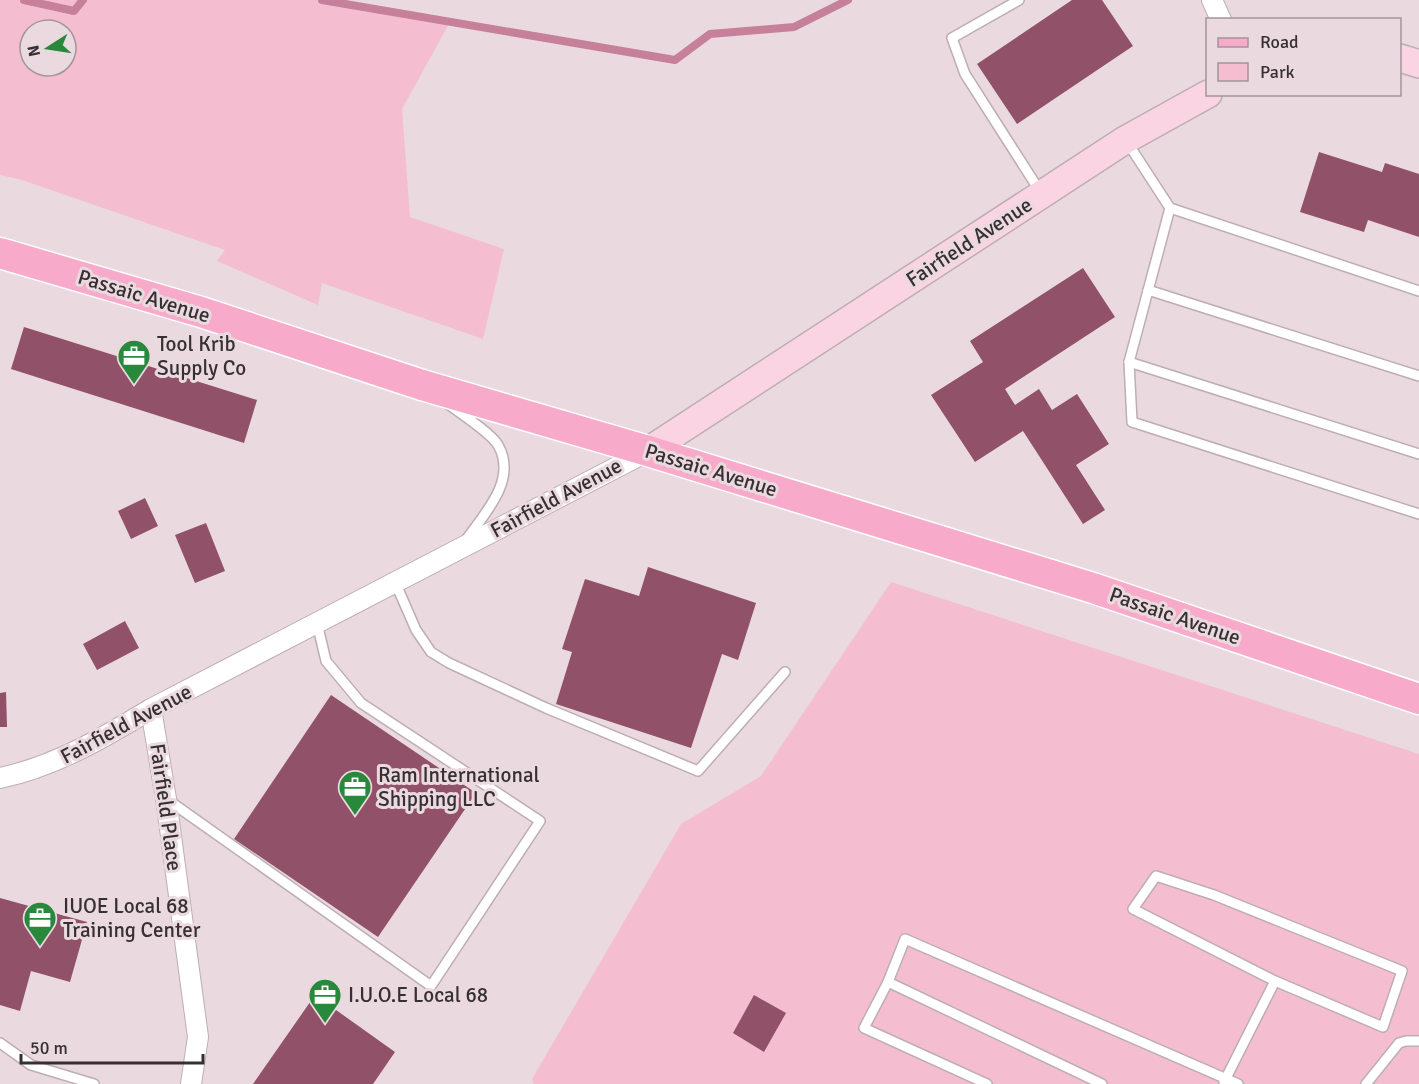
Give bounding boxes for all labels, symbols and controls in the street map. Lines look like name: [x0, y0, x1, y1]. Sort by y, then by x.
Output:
north arrow: [18, 18, 78, 78]
legend: [1206, 18, 1401, 96]
text: Road: [1260, 31, 1299, 53]
text: N: [23, 43, 45, 58]
text: Park: [1260, 61, 1295, 83]
street label: Fairfield Avenue: [901, 192, 1037, 292]
street label: Passaic Avenue: [75, 264, 213, 328]
place label: Tool Krib Supply Co: [157, 331, 246, 381]
office icon: Tool Krib Supply Co: [116, 338, 152, 385]
street label: Passaic Avenue: [642, 438, 780, 502]
street label: Fairfield Avenue: [486, 452, 626, 544]
street label: Passaic Avenue: [1106, 581, 1244, 651]
street label: Fairfield Avenue: [56, 678, 196, 770]
street label: Fairfield Place: [144, 742, 188, 872]
place label: Ram International Shipping LLC: [378, 762, 540, 812]
office icon: Ram International Shipping LLC: [337, 769, 373, 816]
place label: IUOE Local 68 Training Center: [63, 893, 201, 943]
office icon: IUOE Local 68 Training Center: [22, 900, 58, 947]
office icon: I.U.O.E Local 68: [307, 977, 343, 1024]
place label: I.U.O.E Local 68: [348, 982, 488, 1008]
scale bar: [21, 1027, 202, 1065]
text: 50 m: [30, 1037, 68, 1059]

